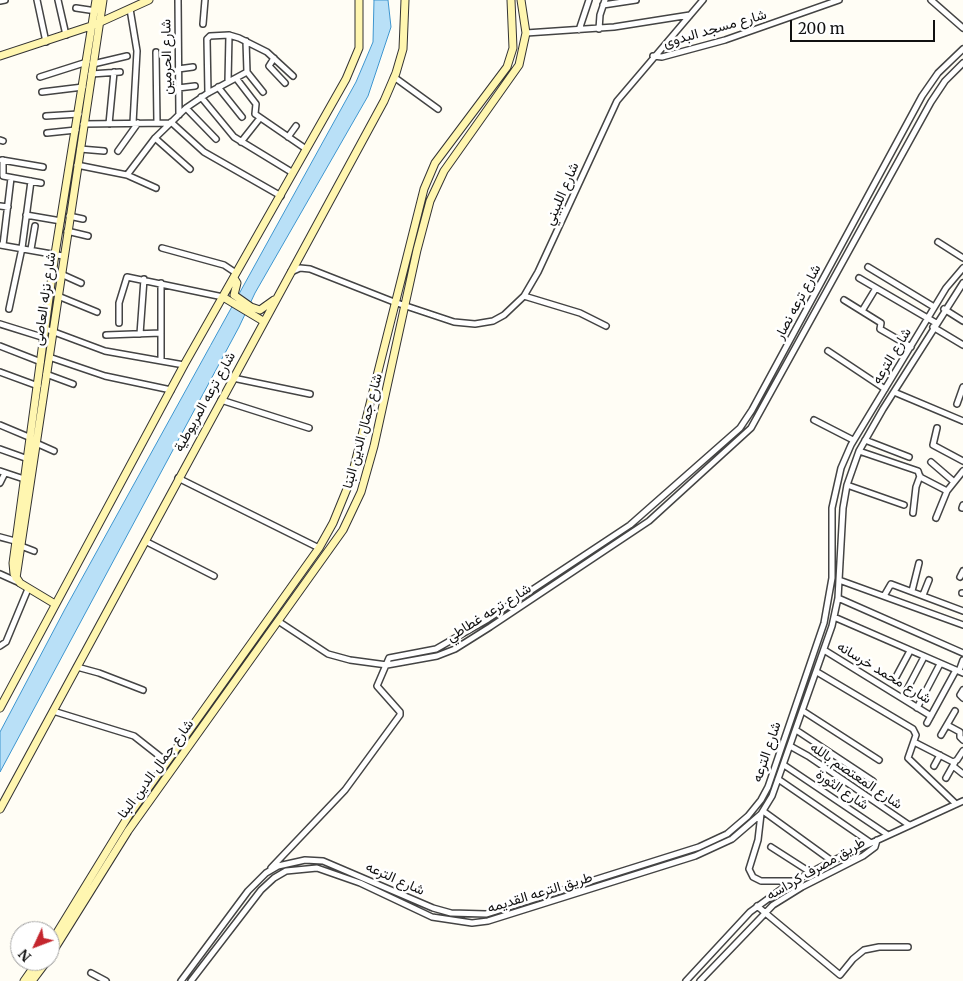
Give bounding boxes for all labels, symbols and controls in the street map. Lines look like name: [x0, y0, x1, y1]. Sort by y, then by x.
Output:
street label: شارع مسجد البدوى: [661, 6, 769, 52]
scale bar: [793, 10, 938, 42]
street label: شارع الحرمين: [158, 19, 176, 95]
text: 200 m: [798, 19, 845, 38]
street label: شارع اللبيني: [541, 160, 583, 228]
street label: شارع نزله العاصى: [30, 251, 60, 347]
street label: شارع ترعه نصار: [771, 262, 825, 342]
street label: شارع الترعه: [869, 325, 915, 387]
street label: شارع ترعه المريوطية: [171, 349, 239, 455]
street label: شارع جمال الدين البنا: [340, 372, 386, 490]
street label: شارع ترعه غطاطي: [444, 580, 534, 646]
street label: شارع محمد خرسانه: [834, 638, 934, 708]
street label: شارع جمال الدين البنا: [114, 716, 198, 822]
street label: شارع الترعه: [749, 720, 785, 784]
street label: شارع المعتصم بالله: [807, 739, 905, 813]
street label: شارع الثورة: [812, 766, 872, 814]
street label: طريق مصرف كرداسه: [764, 834, 868, 904]
street label: شارع الترعه: [363, 859, 427, 899]
street label: طريق الترعه القديمه: [486, 869, 594, 917]
north arrow: [10, 921, 60, 971]
text: N: [14, 945, 35, 966]

